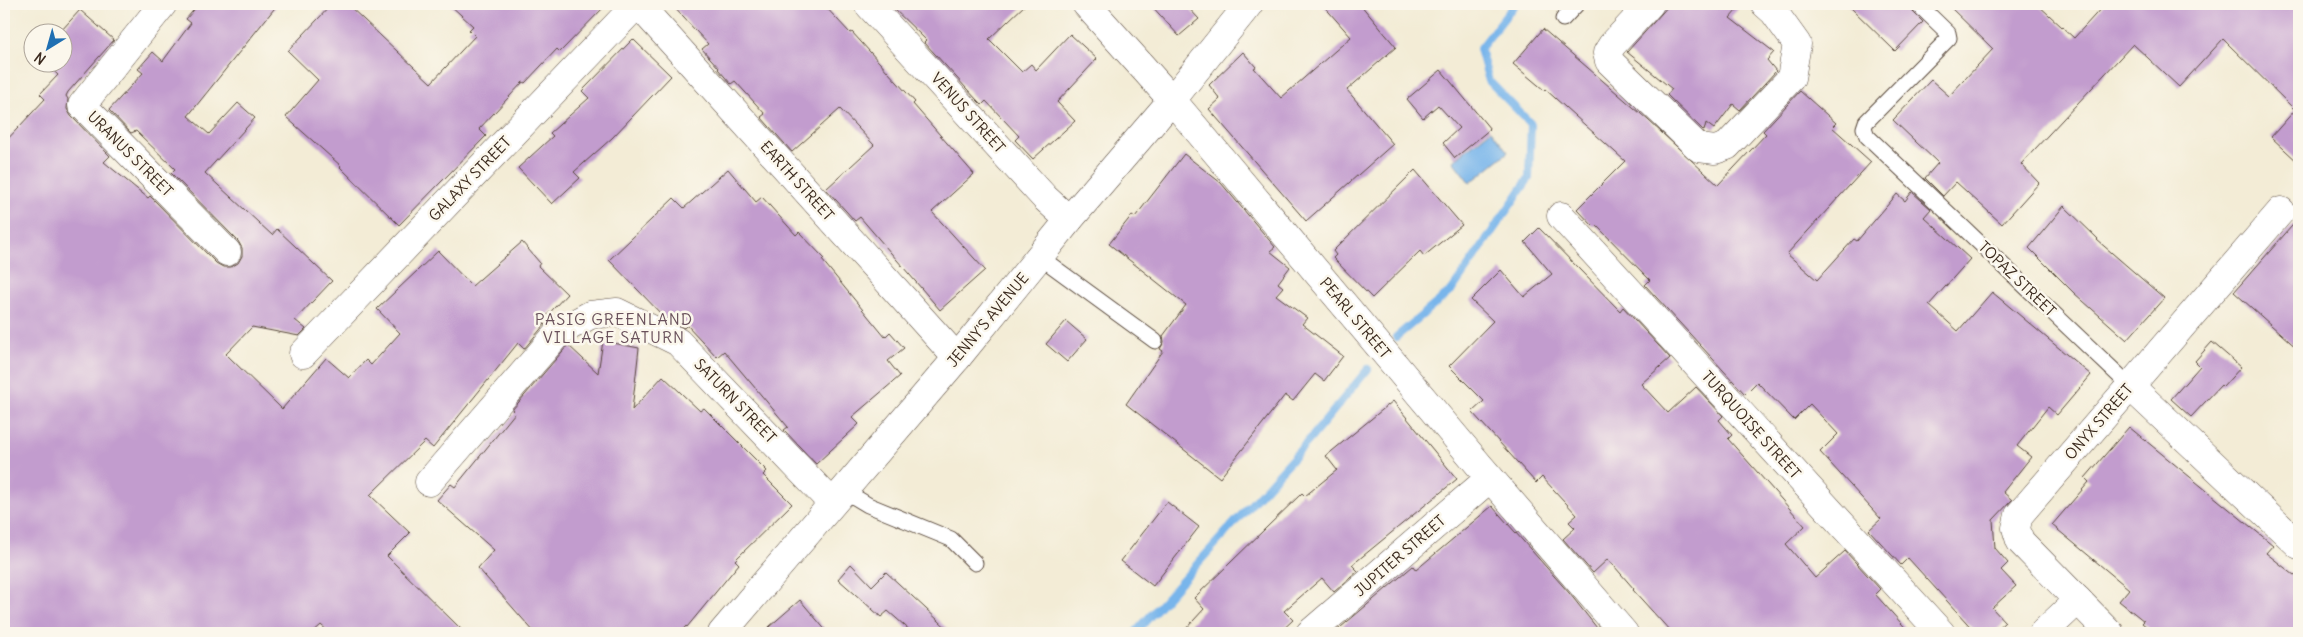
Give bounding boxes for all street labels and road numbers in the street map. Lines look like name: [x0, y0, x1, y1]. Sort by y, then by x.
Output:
street label: VENUS STREET: [927, 68, 1010, 157]
street label: URANUS STREET: [84, 107, 177, 200]
street label: GALAXY STREET: [424, 132, 515, 225]
street label: EARTH STREET: [757, 137, 838, 225]
street label: TOPAZ STREET: [1975, 237, 2060, 320]
street label: JENNY'S AVENUE: [943, 269, 1033, 371]
street label: PEARL STREET: [1316, 273, 1395, 362]
street label: SATURN STREET: [690, 355, 780, 447]
street label: TURQUOISE STREET: [1698, 367, 1805, 483]
street label: ONYX STREET: [2061, 380, 2137, 464]
street label: JUPITER STREET: [1350, 511, 1449, 600]

